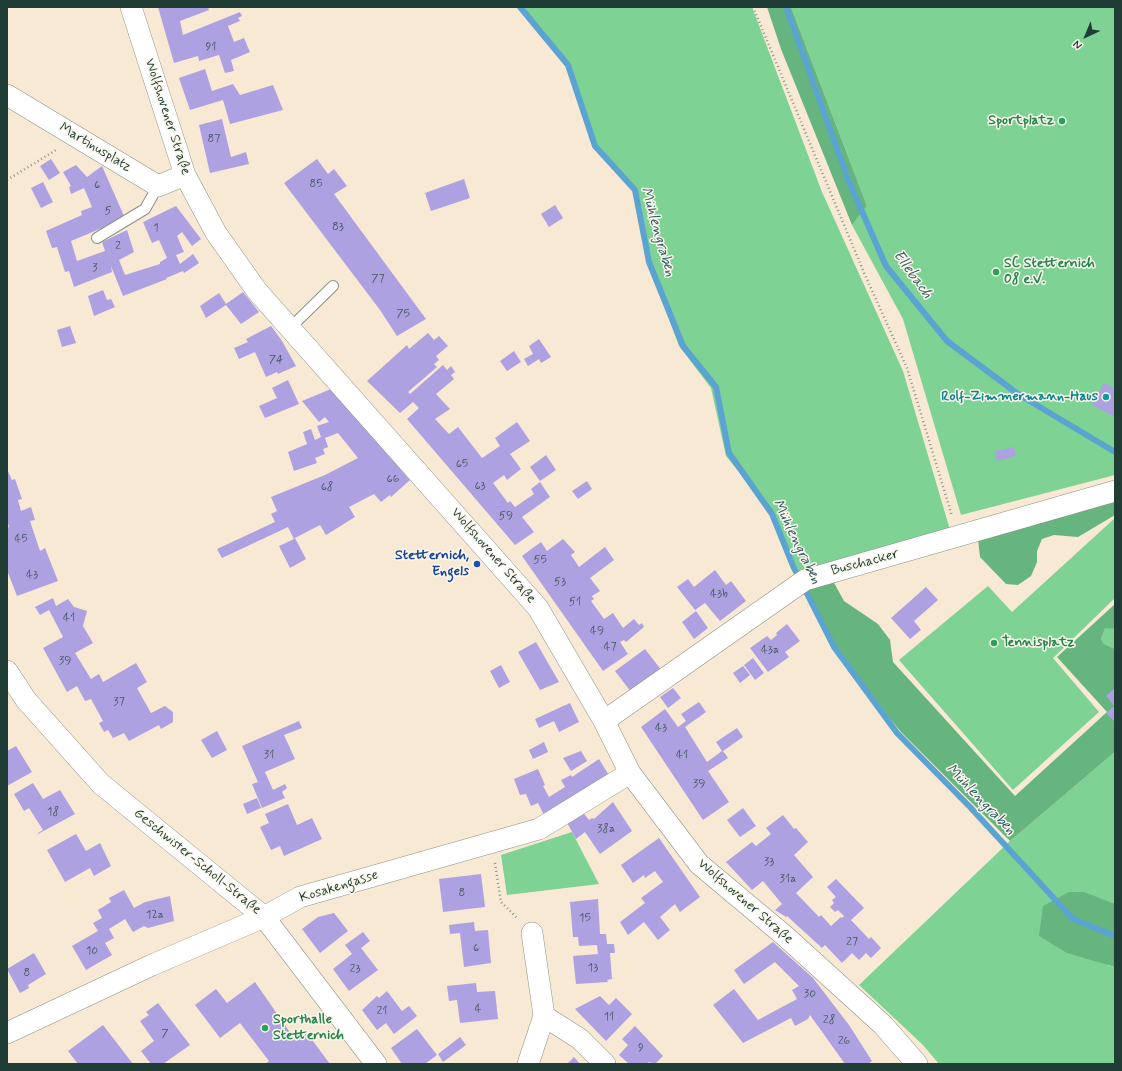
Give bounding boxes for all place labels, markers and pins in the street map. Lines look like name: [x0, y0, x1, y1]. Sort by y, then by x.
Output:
place label: Sportplatz: [988, 113, 1054, 129]
marker: Sportplatz: [1057, 116, 1067, 126]
place label: SC Stetternich 08 e.V.: [1004, 256, 1095, 288]
marker: SC Stetternich 08 e.V.: [991, 267, 1001, 277]
place label: Rolf-Zimmermann-Haus: [941, 389, 1098, 405]
marker: Rolf-Zimmermann-Haus: [1101, 392, 1111, 402]
place label: Stetternich, Engels: [395, 548, 469, 580]
marker: Stetternich, Engels: [472, 559, 482, 569]
place label: Tennisplatz: [1002, 635, 1075, 651]
marker: Tennisplatz: [989, 638, 999, 648]
place label: Sporthalle Stetternich: [273, 1012, 344, 1044]
marker: Sporthalle Stetternich: [260, 1023, 270, 1033]

